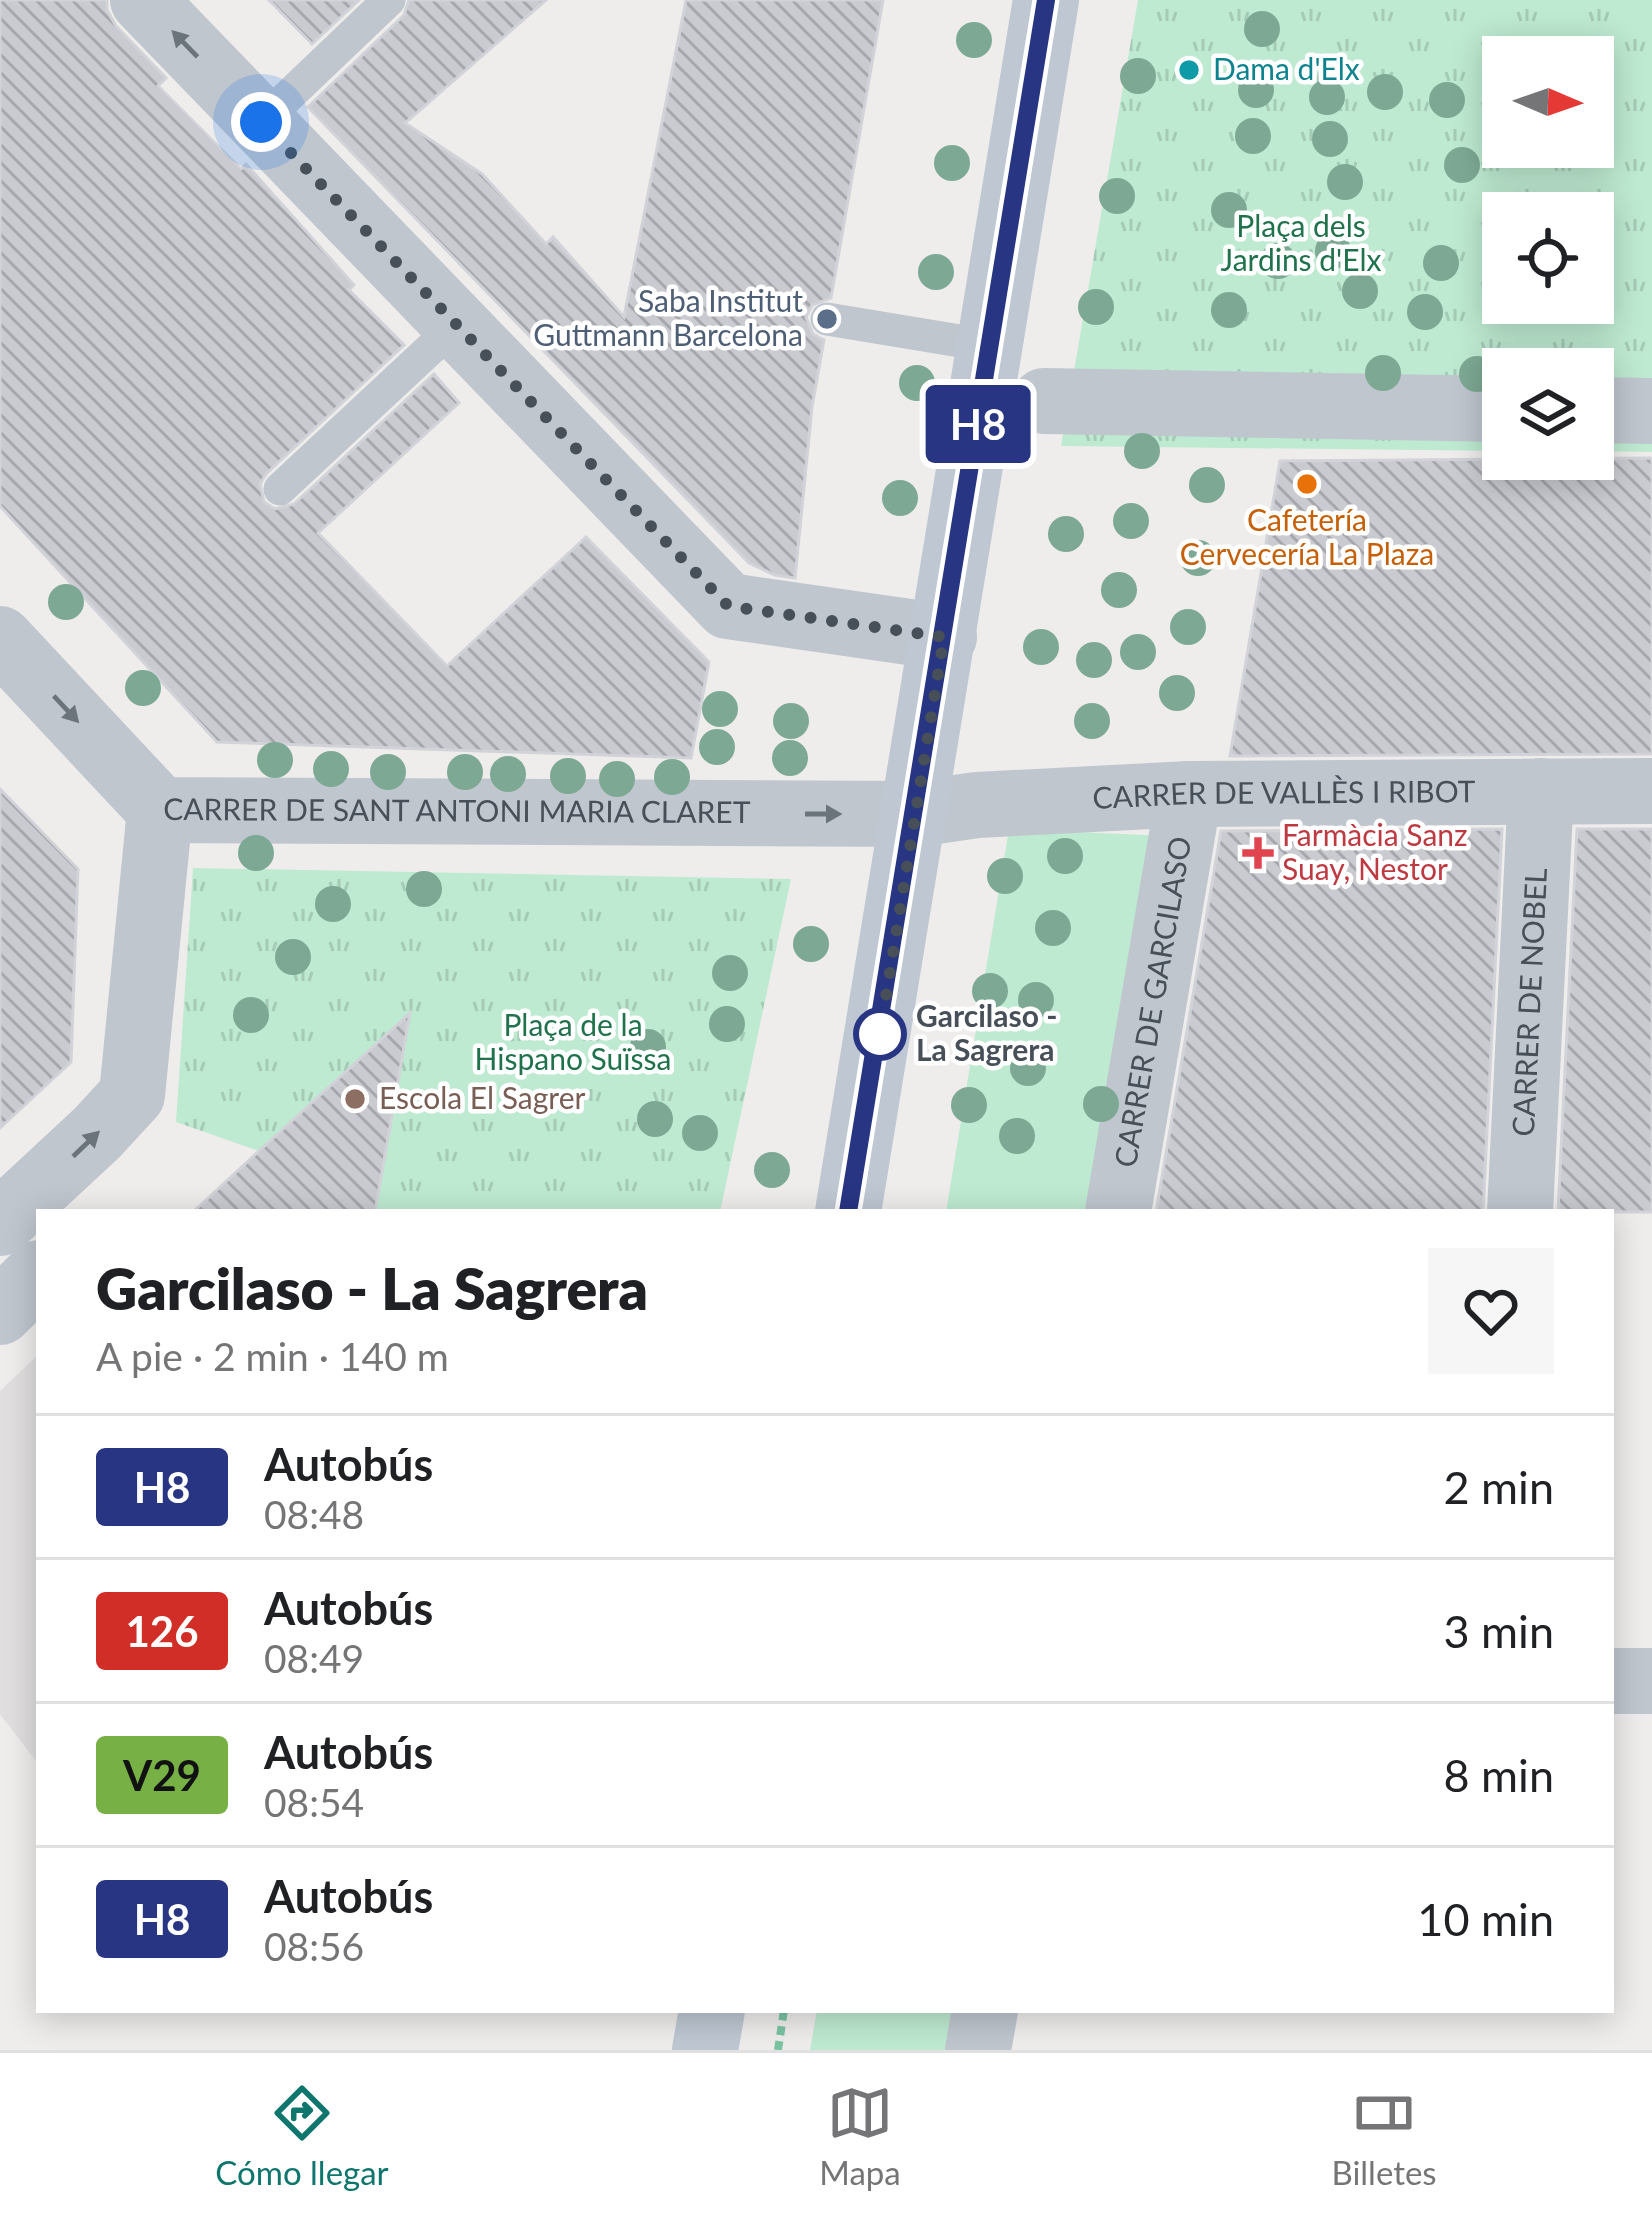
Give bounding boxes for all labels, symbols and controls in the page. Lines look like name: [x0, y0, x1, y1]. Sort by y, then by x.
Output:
one-way arrow: [172, 30, 200, 59]
north arrow: [1482, 36, 1614, 168]
map controls: [1482, 36, 1614, 480]
place label: Dama d'Elx: [1213, 50, 1360, 86]
marker: Dama d'Elx: [1176, 57, 1202, 83]
your location: [231, 92, 291, 152]
button: locate: [1482, 192, 1614, 324]
park label: Plaça dels Jardins d'Elx: [1221, 207, 1381, 277]
place label: Saba Institut Guttmann Barcelona: [533, 282, 803, 352]
marker: Saba Institut Guttmann Barcelona: [814, 306, 840, 332]
button: layers: [1482, 348, 1614, 480]
line badge: H8: [924, 385, 1032, 463]
text: H8: [950, 399, 1006, 449]
marker: Cafetería Cervecería La Plaza: [1294, 471, 1320, 497]
place label: Cafetería Cervecería La Plaza: [1180, 501, 1434, 571]
one-way arrow: [52, 695, 79, 724]
street label: CARRER DE VALLÈS I RIBOT: [1091, 772, 1476, 815]
street label: CARRER DE SANT ANTONI MARIA CLARET: [163, 790, 751, 829]
one-way arrow: [805, 804, 843, 823]
place label: Farmàcia Sanz Suay, Nestor: [1282, 816, 1468, 886]
street label: CARRER DE GARCILASO: [1106, 834, 1197, 1170]
marker: Farmàcia Sanz Suay, Nestor: [1245, 840, 1271, 866]
street label: CARRER DE NOBEL: [1504, 867, 1553, 1137]
place label: Garcilaso - La Sagrera: [916, 997, 1057, 1067]
park label: Plaça de la Hispano Suïssa: [475, 1006, 671, 1076]
marker: Garcilaso - La Sagrera: [855, 1009, 905, 1059]
place label: Escola El Sagrer: [379, 1079, 585, 1115]
marker: Escola El Sagrer: [342, 1086, 368, 1112]
one-way arrow: [71, 1130, 100, 1158]
button: heart: [1428, 1248, 1554, 1374]
text: Garcilaso - La Sagrera: [96, 1254, 648, 1322]
text: A pie · 2 min · 140 m: [96, 1333, 449, 1379]
text: Autobús: [264, 1437, 433, 1491]
text: 2 min: [1443, 1460, 1554, 1514]
text: H8: [134, 1462, 190, 1512]
text: 08:48: [264, 1491, 364, 1537]
text: Autobús: [264, 1581, 433, 1635]
text: 3 min: [1443, 1604, 1554, 1658]
text: 126: [125, 1606, 199, 1656]
text: 08:49: [264, 1635, 364, 1681]
text: Autobús: [264, 1725, 433, 1779]
text: 8 min: [1443, 1748, 1554, 1802]
text: V29: [123, 1750, 201, 1800]
text: 08:54: [264, 1779, 364, 1825]
text: Autobús: [264, 1869, 433, 1923]
text: 10 min: [1417, 1892, 1554, 1946]
text: H8: [134, 1894, 190, 1944]
text: 08:56: [264, 1923, 364, 1969]
tab: Cómo llegar: [215, 2080, 389, 2192]
tab: Mapa: [819, 2080, 901, 2192]
tab: Billetes: [1331, 2080, 1437, 2192]

